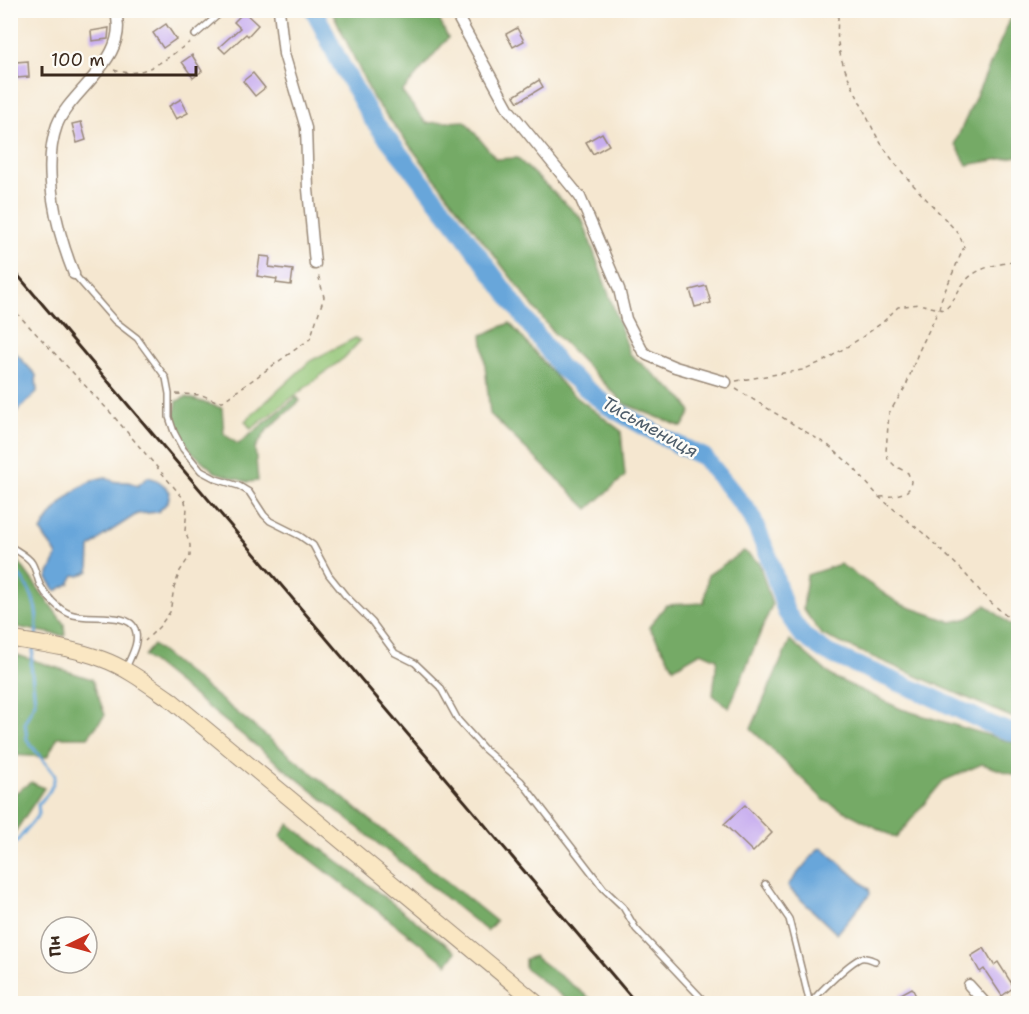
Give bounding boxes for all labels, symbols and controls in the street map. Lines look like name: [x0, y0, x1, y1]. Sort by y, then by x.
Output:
scale bar: [42, 39, 196, 77]
text: 100 m: [51, 48, 105, 72]
water label: Тисьмениця: [598, 391, 702, 463]
north arrow: [39, 915, 99, 975]
text: Пн: [43, 935, 66, 958]

